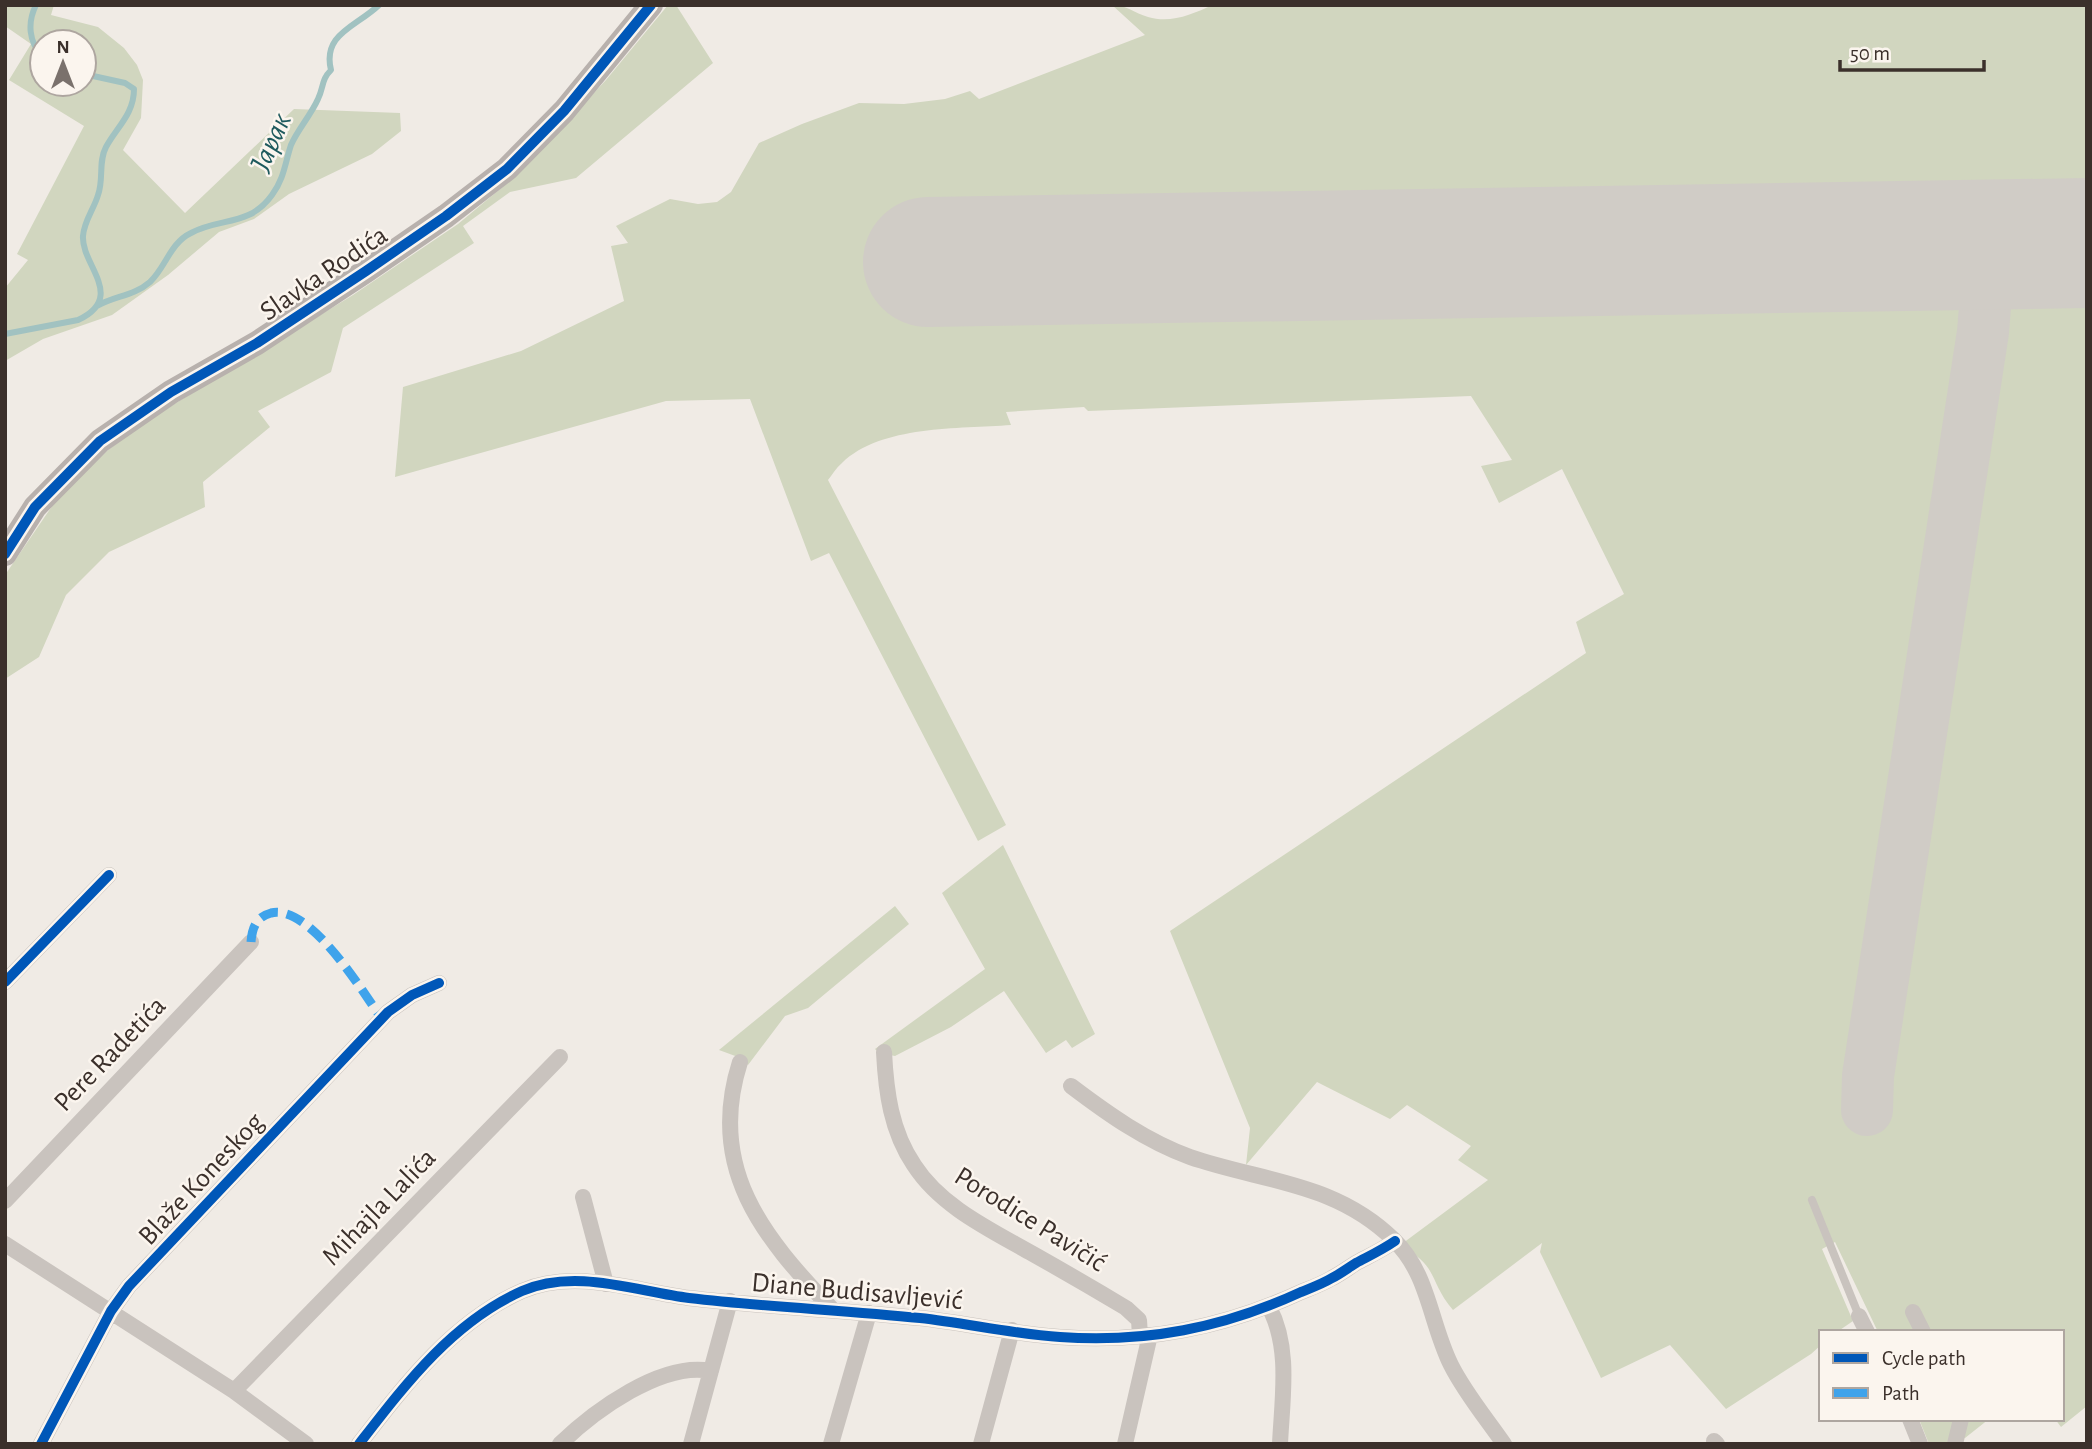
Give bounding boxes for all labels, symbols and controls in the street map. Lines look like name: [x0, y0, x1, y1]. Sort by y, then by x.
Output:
north arrow: [28, 28, 98, 98]
scale bar: [1840, 28, 1983, 72]
text: N: [56, 38, 70, 57]
text: 50 m: [1850, 43, 1890, 64]
water label: Јарак: [244, 108, 297, 177]
street label: Slavka Rodića: [255, 221, 393, 326]
street label: Pere Radetića: [49, 992, 172, 1117]
street label: Blaže Koneskog: [134, 1108, 270, 1251]
street label: Mihajla Lalića: [317, 1144, 442, 1271]
street label: Porodice Pavičić: [949, 1162, 1111, 1277]
street label: Diane Budisavljević: [750, 1269, 964, 1315]
legend: [1819, 1330, 2064, 1421]
text: Cycle path: [1882, 1348, 1966, 1369]
text: Path: [1882, 1383, 1920, 1404]

